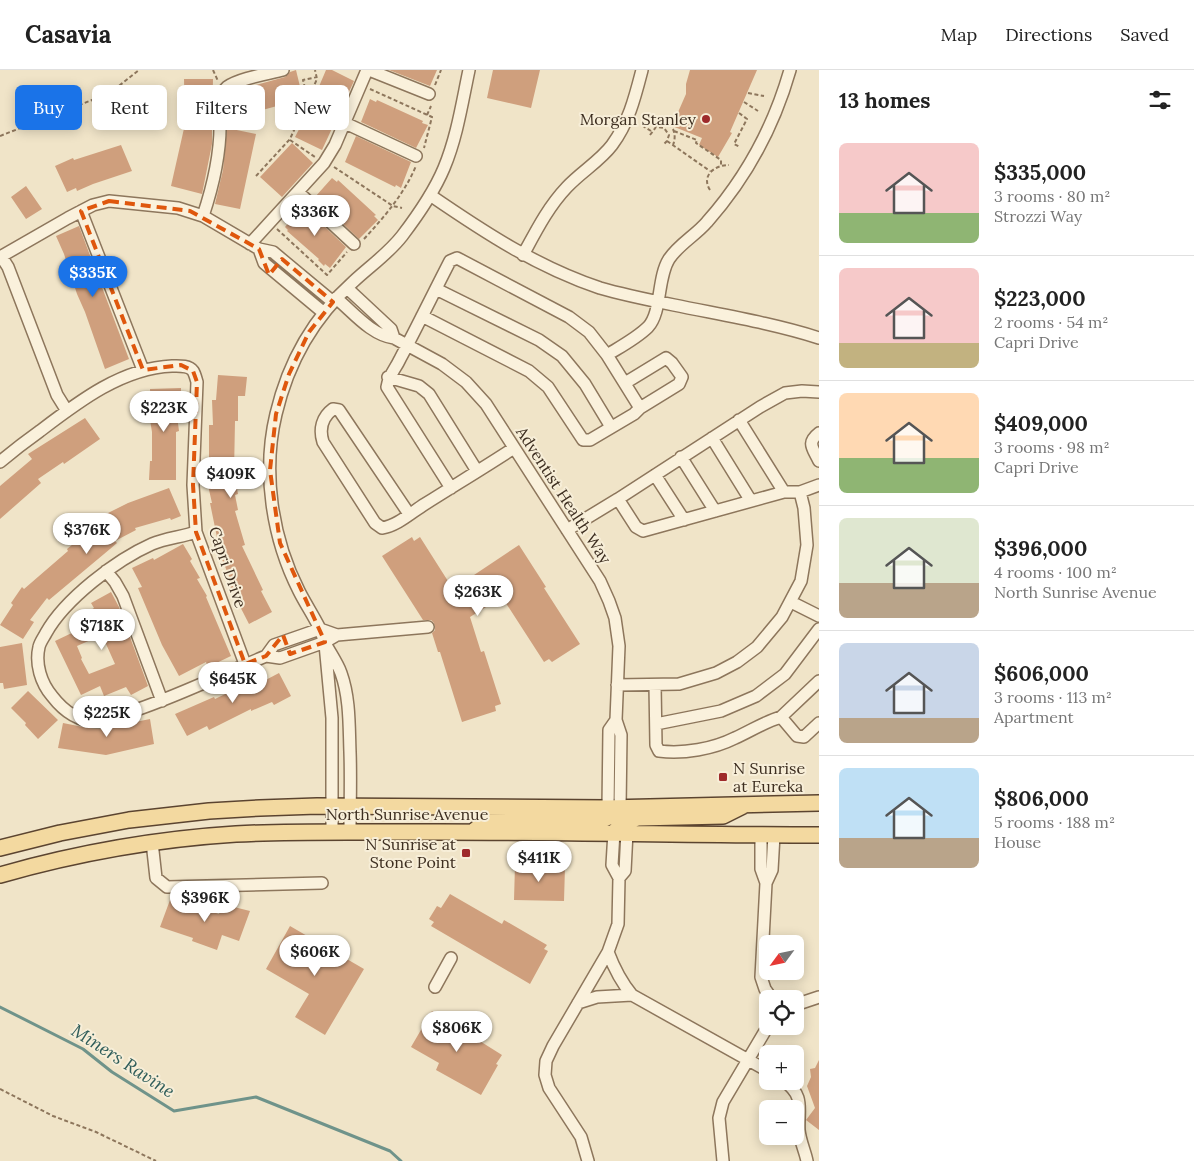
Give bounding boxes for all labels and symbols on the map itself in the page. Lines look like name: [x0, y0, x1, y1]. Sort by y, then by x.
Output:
place label: Morgan Stanley: [580, 109, 697, 129]
marker: Morgan Stanley: [700, 113, 712, 125]
pin: $336K: [280, 194, 350, 237]
pin: $335K: [58, 256, 128, 298]
pin: $223K: [129, 390, 199, 433]
street label: Adventist Health Way: [512, 422, 616, 568]
pin: $409K: [196, 456, 266, 499]
pin: $376K: [52, 512, 122, 555]
street label: Capri Drive: [205, 524, 251, 611]
pin: $263K: [443, 574, 513, 617]
pin: $718K: [67, 608, 137, 651]
pin: $645K: [198, 662, 268, 704]
pin: $225K: [72, 696, 142, 738]
place label: N Sunrise at Eureka: [733, 758, 805, 796]
marker: N Sunrise at Eureka: [717, 771, 729, 783]
street label: North Sunrise Avenue: [326, 804, 489, 824]
place label: N Sunrise at Stone Point: [365, 834, 457, 872]
pin: $411K: [504, 840, 574, 883]
marker: N Sunrise at Stone Point: [460, 847, 472, 859]
pin: $396K: [170, 880, 240, 923]
pin: $606K: [280, 934, 350, 977]
north arrow: [759, 935, 804, 980]
pin: $806K: [422, 1010, 492, 1053]
water label: Miners Ravine: [67, 1019, 179, 1102]

